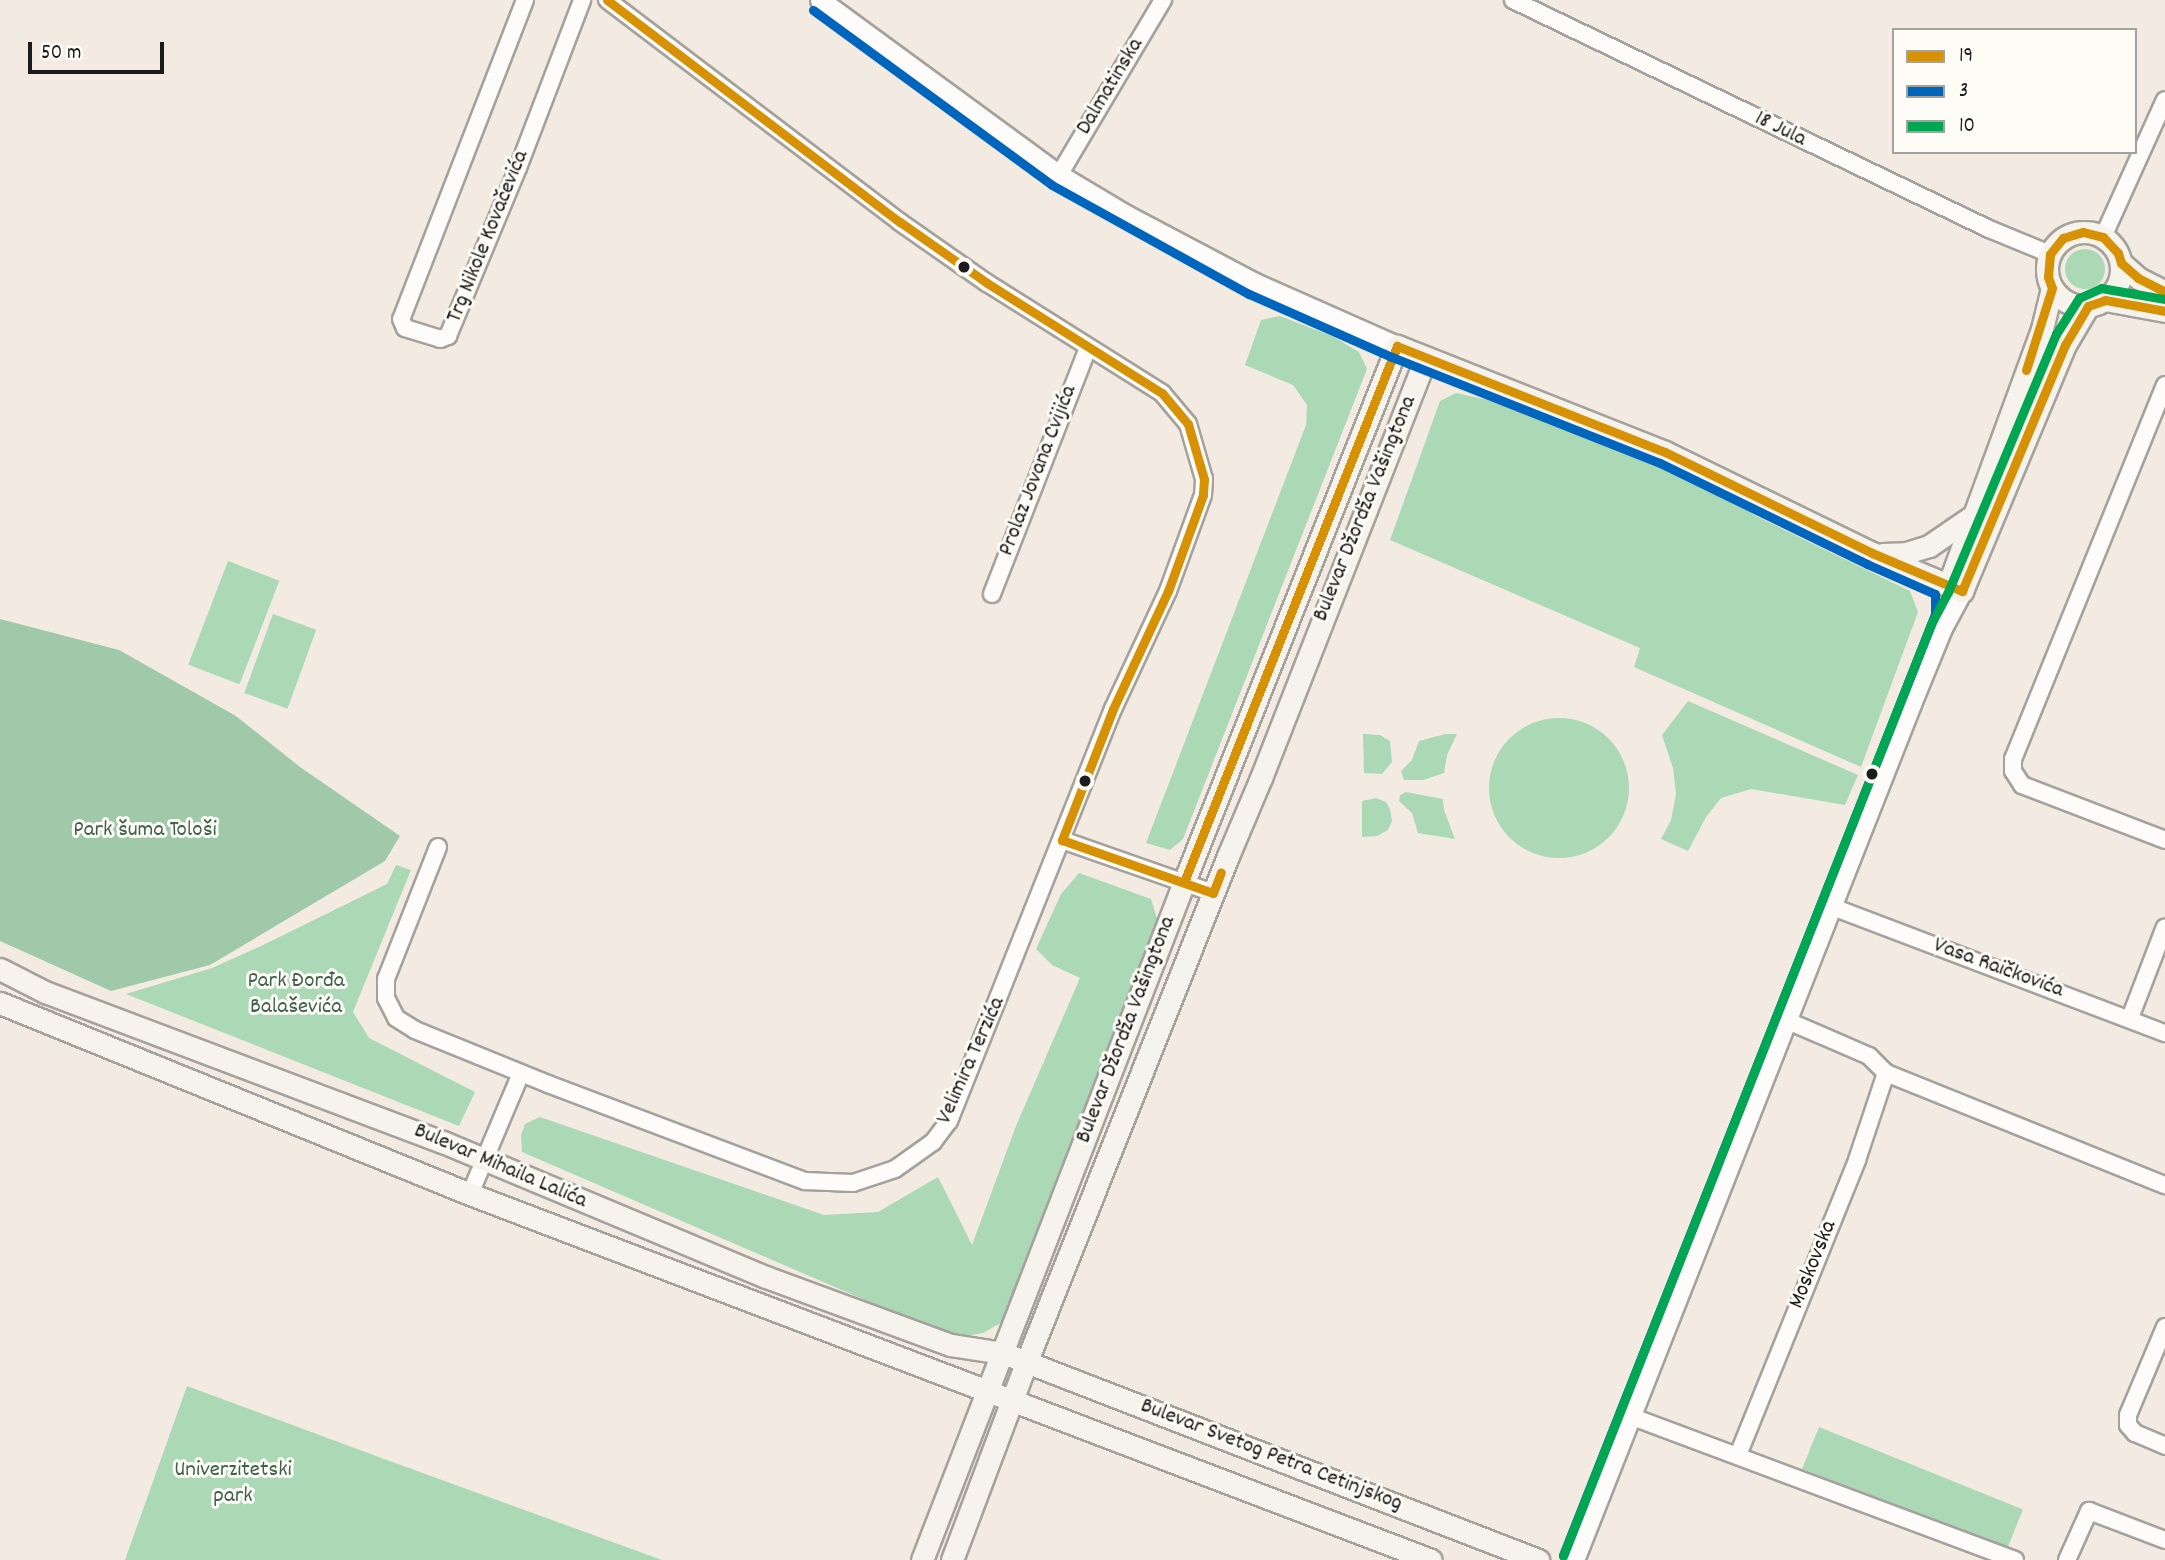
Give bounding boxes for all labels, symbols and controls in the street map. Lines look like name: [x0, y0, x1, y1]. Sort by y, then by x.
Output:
scale bar: [32, 28, 168, 72]
legend: [1892, 28, 2137, 154]
street label: Dalmatinska: [1071, 34, 1151, 140]
text: 50 m: [41, 39, 81, 69]
text: 19: [1959, 42, 1973, 72]
text: 3: [1959, 77, 1968, 107]
street label: 18 Jula: [1750, 106, 1810, 154]
text: 10: [1959, 112, 1975, 142]
street label: Trg Nikole Kovačevića: [442, 147, 536, 327]
unlabelled marker: [957, 260, 971, 274]
street label: Prolaz Jovana Cvijića: [994, 382, 1084, 560]
street label: Bulevar Džordža Vašingtona: [1308, 392, 1424, 626]
unlabelled marker: [1865, 767, 1879, 781]
unlabelled marker: [1078, 774, 1092, 788]
park label: Park šuma Tološi: [73, 817, 217, 845]
street label: Bulevar Džordža Vašingtona: [1071, 913, 1183, 1147]
street label: Vasa Raičkovića: [1929, 933, 2067, 1005]
park label: Park Đorđa Balaševića: [247, 968, 345, 1022]
street label: Velimira Terzića: [932, 993, 1012, 1129]
street label: Bulevar Mihaila Lalića: [409, 1118, 591, 1216]
street label: Moskovska: [1784, 1217, 1844, 1313]
street label: Bulevar Svetog Petra Cetinjskog: [1136, 1393, 1406, 1519]
park label: Univerzitetski park: [174, 1457, 292, 1511]

